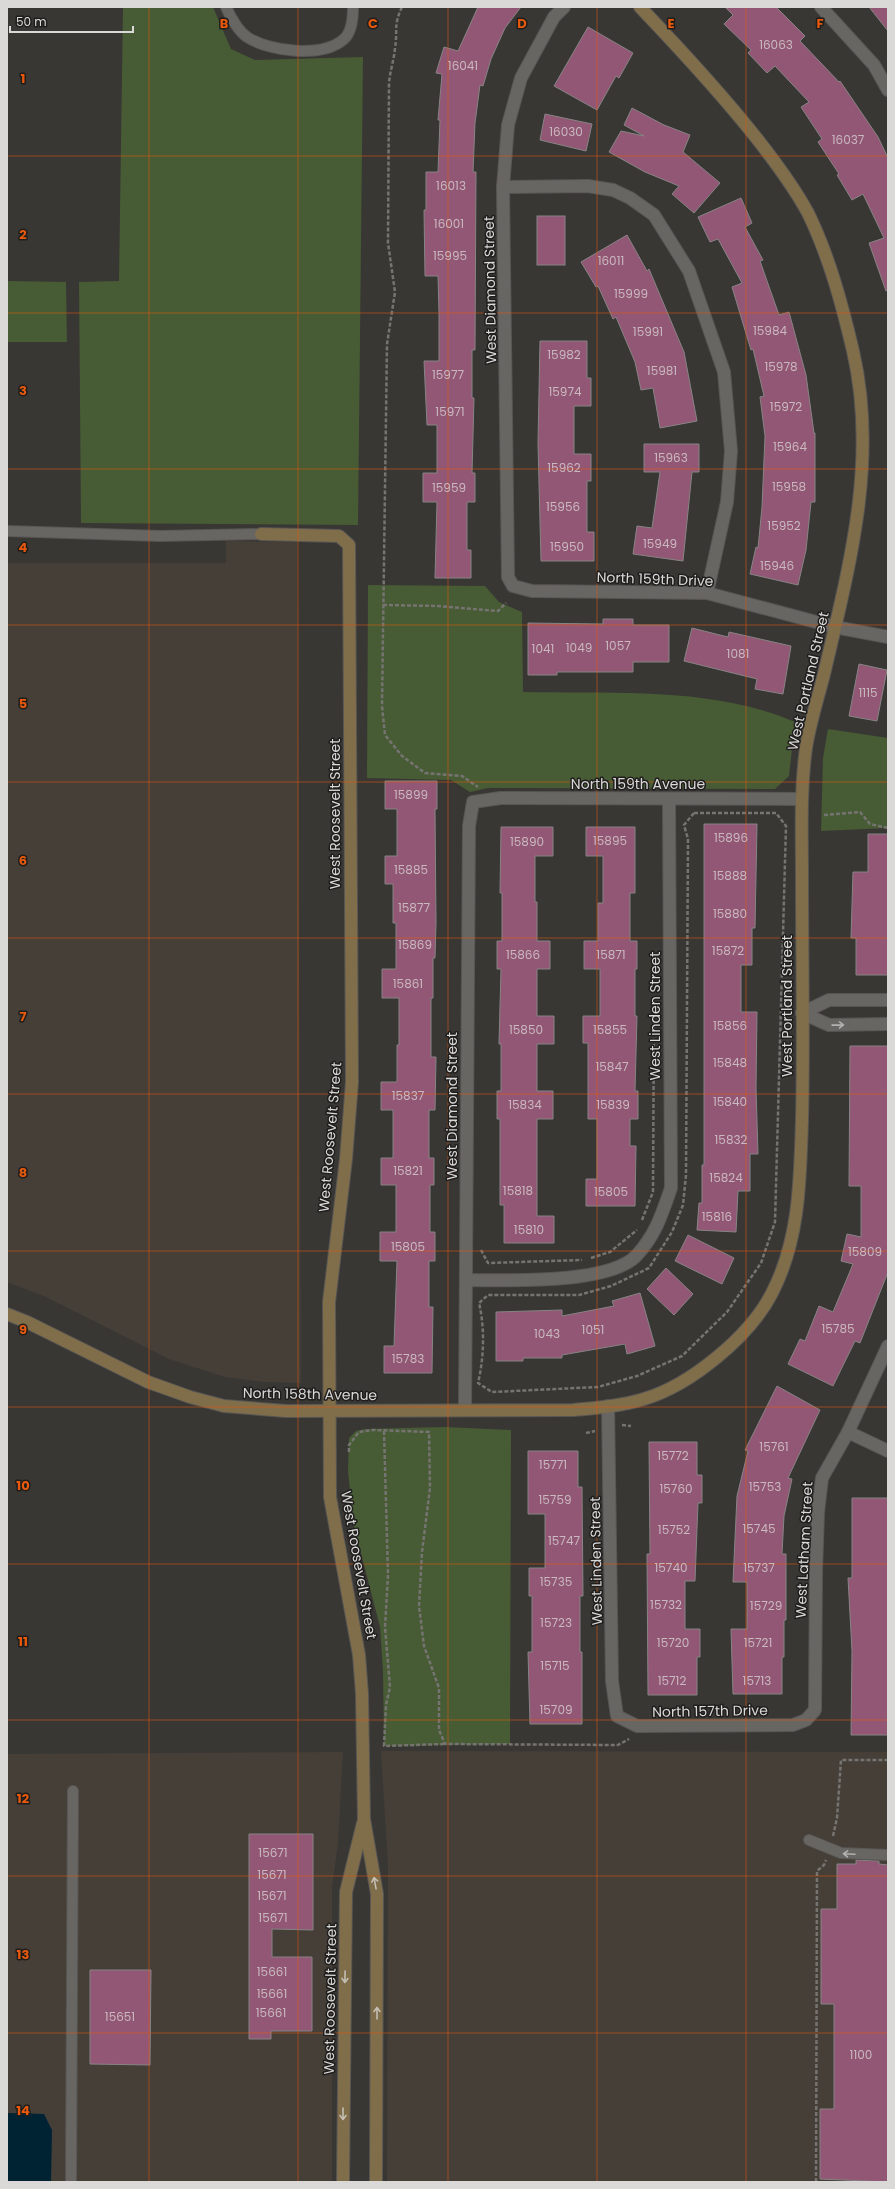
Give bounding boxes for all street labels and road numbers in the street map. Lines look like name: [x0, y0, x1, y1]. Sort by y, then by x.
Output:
street label: West Diamond Street: [479, 216, 501, 364]
street label: North 159th Drive: [596, 567, 714, 591]
street label: West Portland Street: [782, 610, 834, 752]
street label: West Roosevelt Street: [325, 739, 345, 889]
street label: North 159th Avenue: [571, 774, 705, 794]
street label: West Portland Street: [777, 935, 797, 1077]
street label: West Linden Street: [645, 952, 665, 1080]
street label: West Diamond Street: [442, 1032, 462, 1180]
street label: West Roosevelt Street: [313, 1061, 347, 1213]
street label: North 158th Avenue: [243, 1383, 378, 1405]
street label: West Latham Street: [790, 1481, 818, 1619]
street label: West Roosevelt Street: [336, 1489, 382, 1641]
street label: West Linden Street: [585, 1496, 607, 1626]
street label: North 157th Drive: [652, 1700, 768, 1722]
street label: West Roosevelt Street: [319, 1923, 341, 2075]

